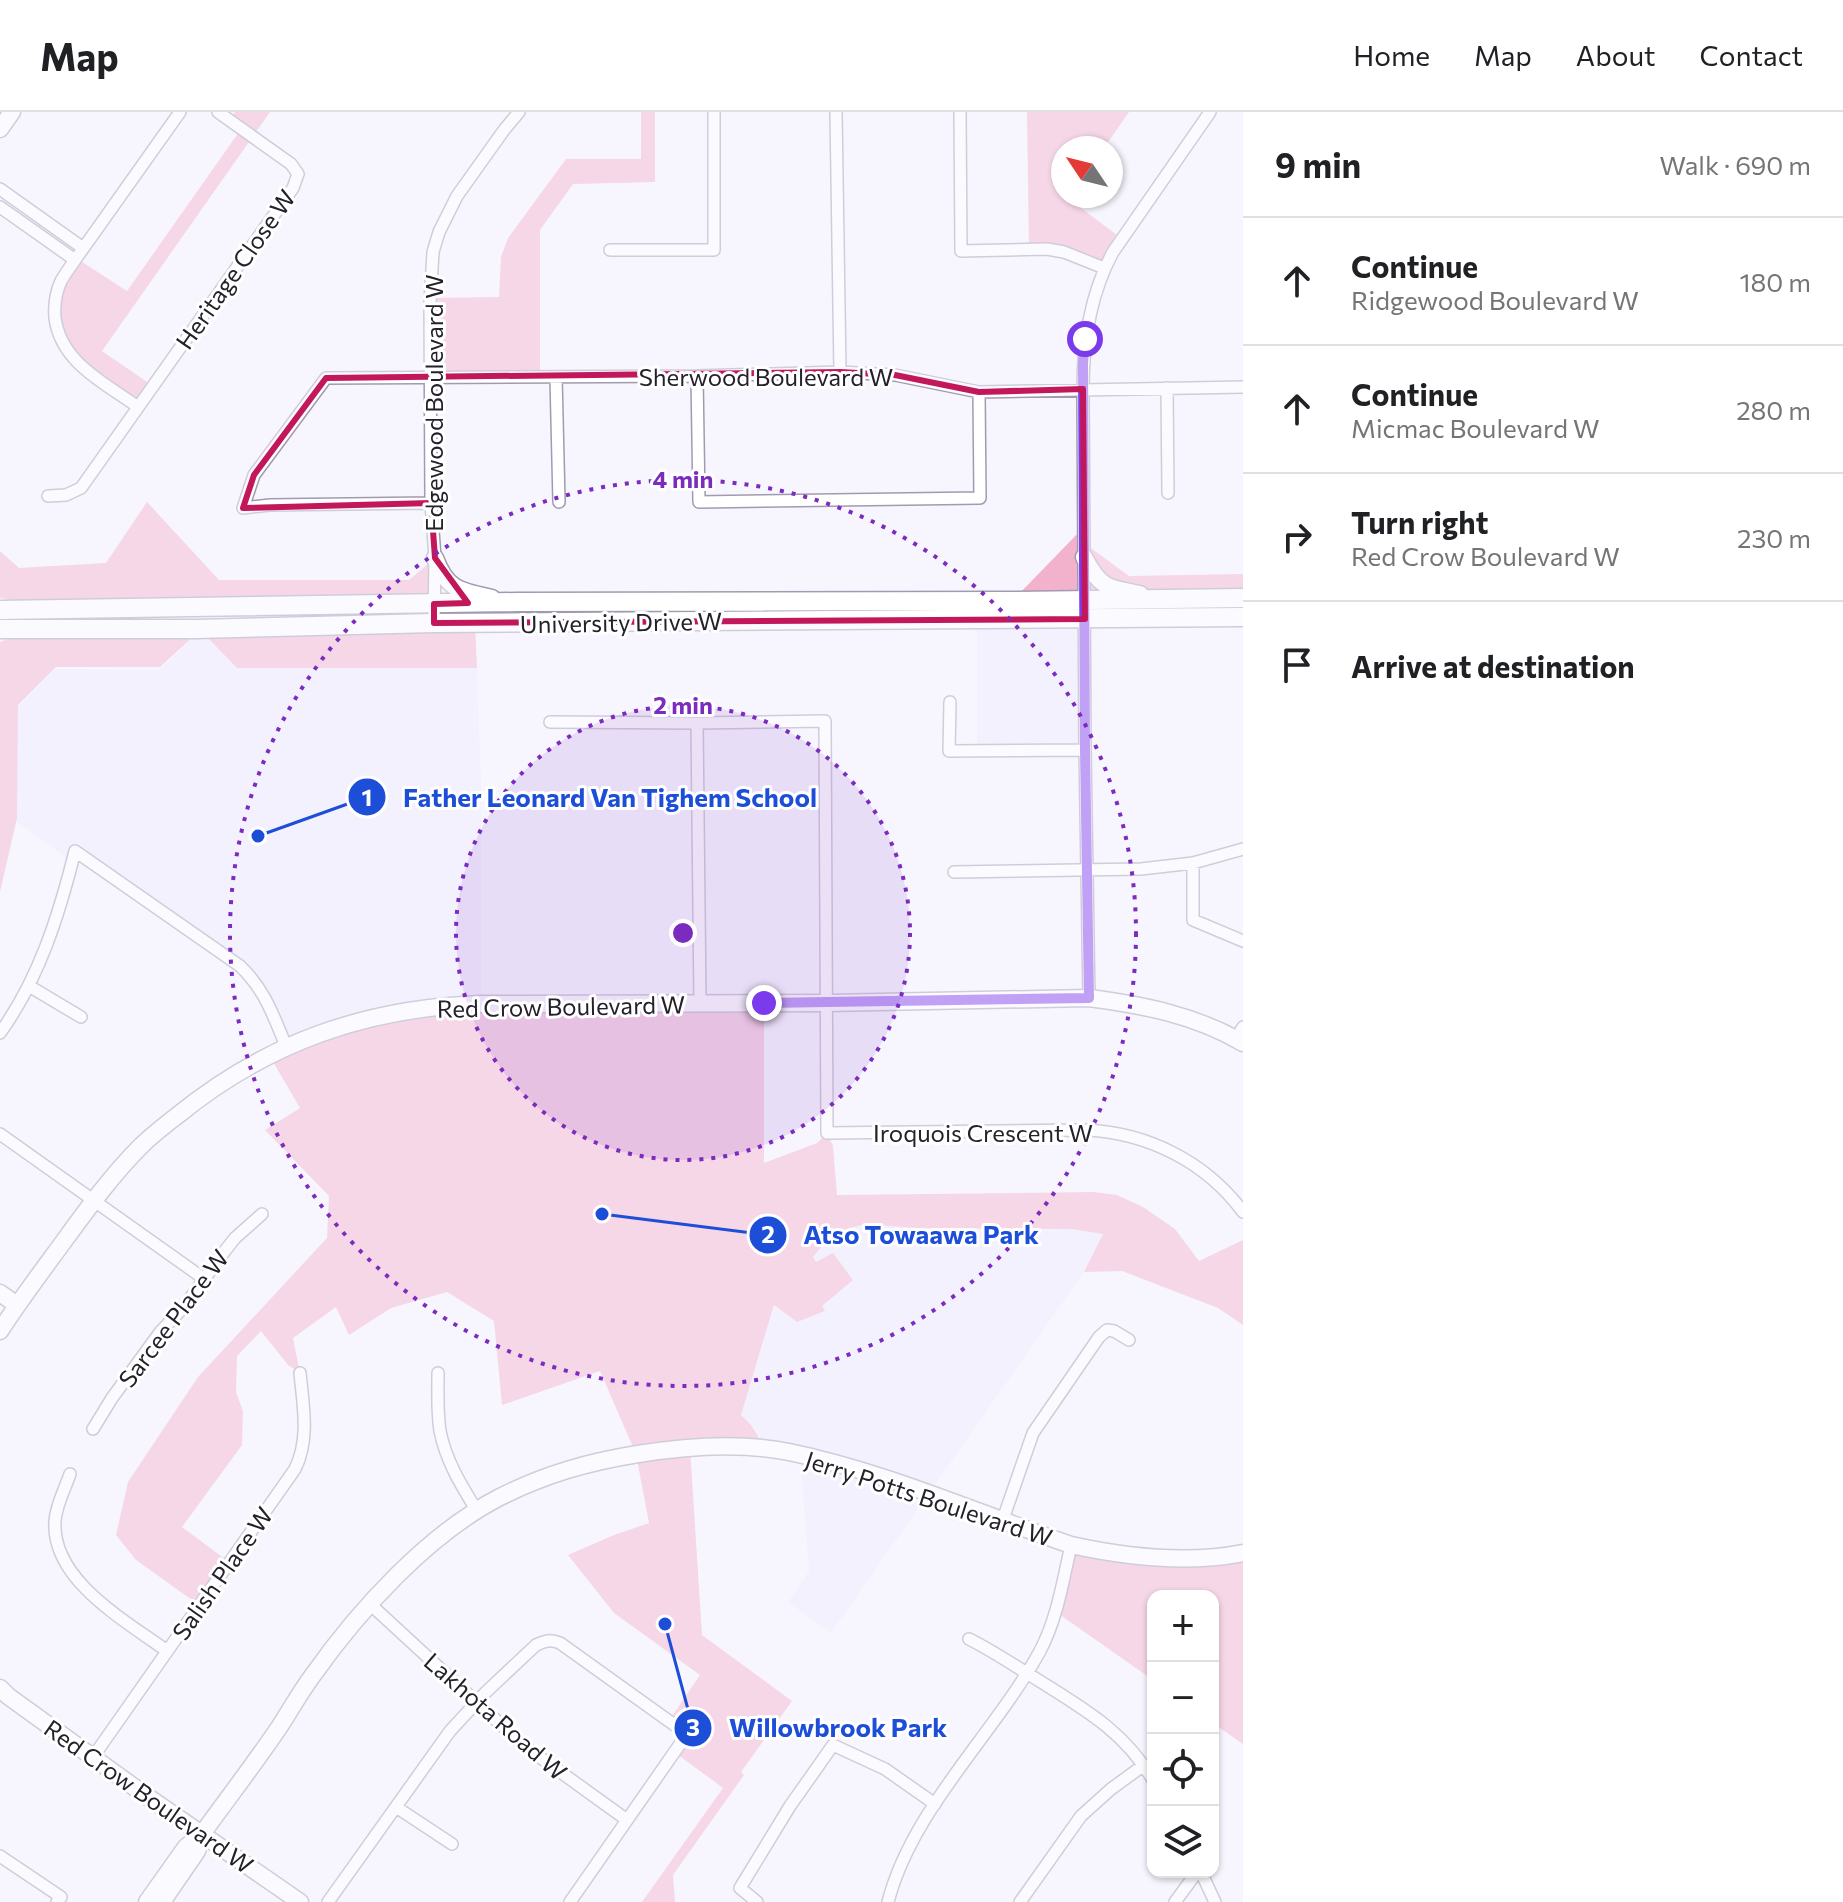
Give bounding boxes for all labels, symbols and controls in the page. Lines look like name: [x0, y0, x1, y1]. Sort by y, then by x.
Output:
text: Map: [40, 32, 119, 79]
text: Home: [1353, 38, 1430, 72]
text: Map: [1474, 38, 1532, 72]
text: About: [1576, 38, 1656, 72]
text: Contact: [1700, 38, 1803, 72]
north arrow: [1051, 136, 1123, 208]
text: 9 min: [1275, 143, 1361, 185]
text: Walk · 690 m: [1660, 149, 1811, 180]
street label: Heritage Close W: [169, 184, 301, 354]
text: Continue: [1351, 247, 1478, 284]
icon: ahead: [1275, 259, 1319, 303]
text: 180 m: [1739, 266, 1811, 297]
street label: Edgewood Boulevard W: [419, 274, 448, 532]
text: Ridgewood Boulevard W: [1351, 284, 1639, 315]
route start: [1067, 321, 1103, 357]
street label: Sherwood Boulevard W: [639, 362, 893, 391]
text: Continue: [1351, 375, 1478, 412]
icon: ahead: [1275, 387, 1319, 431]
text: 280 m: [1736, 394, 1811, 425]
text: Micmac Boulevard W: [1351, 412, 1600, 443]
text: 4 min: [653, 464, 713, 493]
text: Turn right: [1351, 503, 1488, 540]
icon: right: [1275, 515, 1319, 559]
text: 230 m: [1737, 522, 1811, 553]
text: Red Crow Boulevard W: [1351, 540, 1620, 571]
street label: University Drive W: [520, 606, 722, 638]
icon: arrive: [1275, 643, 1319, 687]
text: Arrive at destination: [1351, 647, 1635, 684]
text: 2 min: [653, 690, 713, 719]
callout: Father Leonard Van Tighem School: [347, 772, 833, 822]
text: Father Leonard Van Tighem School: [403, 781, 817, 812]
text: 1: [362, 782, 372, 811]
centre of rings: [669, 919, 697, 947]
route end: [746, 985, 782, 1021]
street label: Red Crow Boulevard W: [437, 989, 685, 1023]
street label: Iroquois Crescent W: [873, 1118, 1093, 1147]
callout: Atso Towaawa Park: [748, 1210, 1055, 1260]
text: Atso Towaawa Park: [803, 1218, 1039, 1249]
text: 2: [761, 1219, 775, 1248]
street label: Sarcee Place W: [112, 1243, 234, 1393]
street label: Jerry Potts Boulevard W: [802, 1444, 1056, 1552]
street label: Salish Place W: [166, 1501, 278, 1645]
map controls: [1147, 1590, 1219, 1878]
button: +: [1147, 1590, 1219, 1662]
street label: Lakhota Road W: [419, 1646, 573, 1786]
button: −: [1147, 1662, 1219, 1734]
callout: Willowbrook Park: [673, 1703, 963, 1753]
text: Willowbrook Park: [729, 1711, 947, 1742]
text: 3: [686, 1712, 700, 1741]
street label: Red Crow Boulevard W: [39, 1713, 259, 1879]
button: locate: [1147, 1734, 1219, 1806]
button: layers: [1147, 1806, 1219, 1878]

